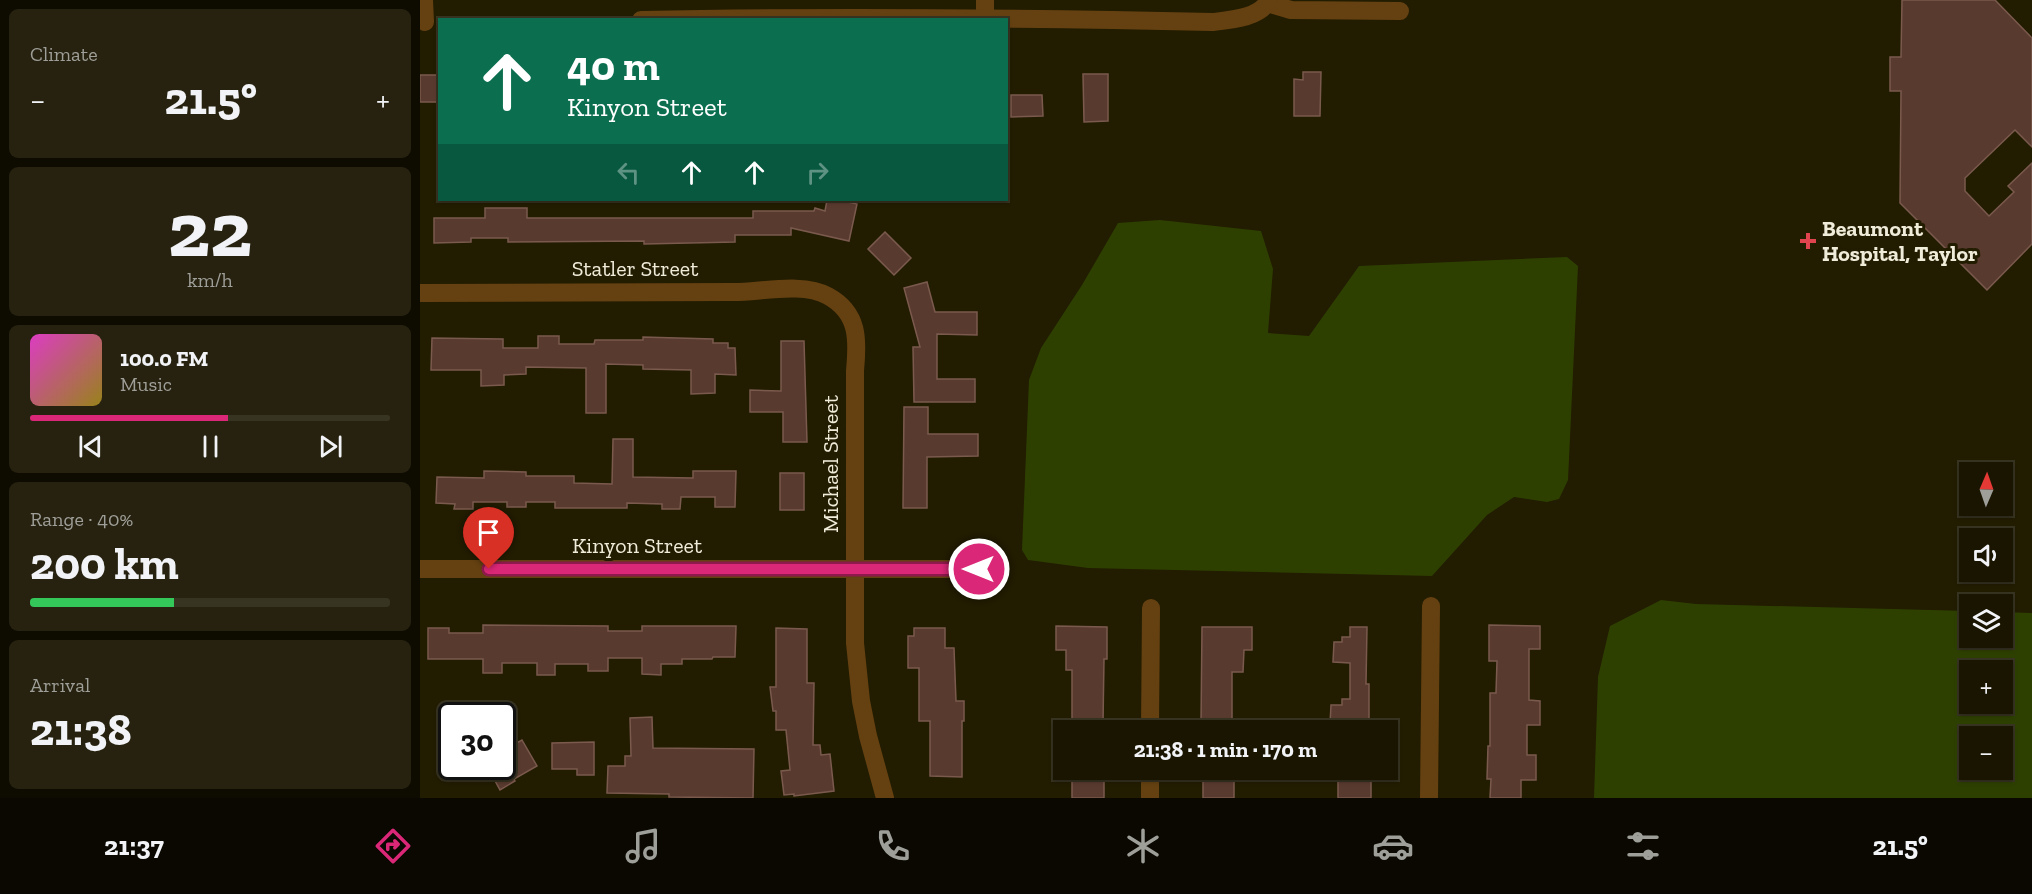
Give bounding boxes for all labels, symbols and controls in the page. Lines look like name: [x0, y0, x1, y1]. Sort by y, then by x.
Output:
text: 40 m: [567, 40, 660, 91]
text: Climate: [30, 42, 98, 66]
icon: ahead: [468, 42, 546, 120]
text: 21.5°: [165, 72, 257, 126]
text: −: [30, 80, 45, 119]
text: +: [376, 80, 390, 119]
text: Kinyon Street: [567, 91, 727, 123]
icon: left: [612, 156, 645, 189]
icon: ahead: [675, 156, 708, 189]
icon: ahead: [738, 156, 771, 189]
icon: right: [801, 156, 834, 189]
text: 22: [168, 182, 252, 276]
place label: Beaumont Hospital, Taylor: [1822, 215, 1978, 267]
marker: Beaumont Hospital, Taylor: [1799, 232, 1817, 250]
street label: Statler Street: [572, 255, 699, 282]
text: km/h: [187, 268, 233, 292]
text: 100.0 FM: [120, 345, 208, 372]
text: Music: [120, 372, 172, 396]
street label: Michael Street: [817, 394, 844, 533]
icon: previous: [74, 430, 107, 463]
icon: pause: [194, 430, 227, 463]
icon: next: [314, 430, 347, 463]
north arrow: [1959, 462, 2013, 516]
map controls: [1959, 462, 2013, 780]
text: Range · 40%: [30, 507, 133, 531]
pin: [463, 507, 514, 569]
icon: arrive: [472, 516, 505, 549]
button: sound: [1959, 528, 2013, 582]
street label: Kinyon Street: [572, 532, 703, 559]
text: 200 km: [30, 537, 179, 591]
position arrow: [947, 537, 1011, 601]
button: layers: [1959, 594, 2013, 648]
button: +: [1959, 660, 2013, 714]
text: Arrival: [30, 673, 90, 697]
speed limit sign: 30: [438, 702, 516, 780]
text: 21:38: [30, 703, 132, 757]
button: −: [1959, 726, 2013, 780]
text: 21:38 · 1 min · 170 m: [1134, 736, 1317, 763]
icon: directions: [372, 825, 414, 867]
icon: music: [622, 825, 664, 867]
icon: phone: [872, 825, 914, 867]
icon: climate: [1122, 825, 1164, 867]
icon: car: [1372, 825, 1414, 867]
icon: filters: [1622, 825, 1664, 867]
text: 21:37: [104, 830, 164, 862]
text: 21.5°: [1872, 830, 1928, 862]

